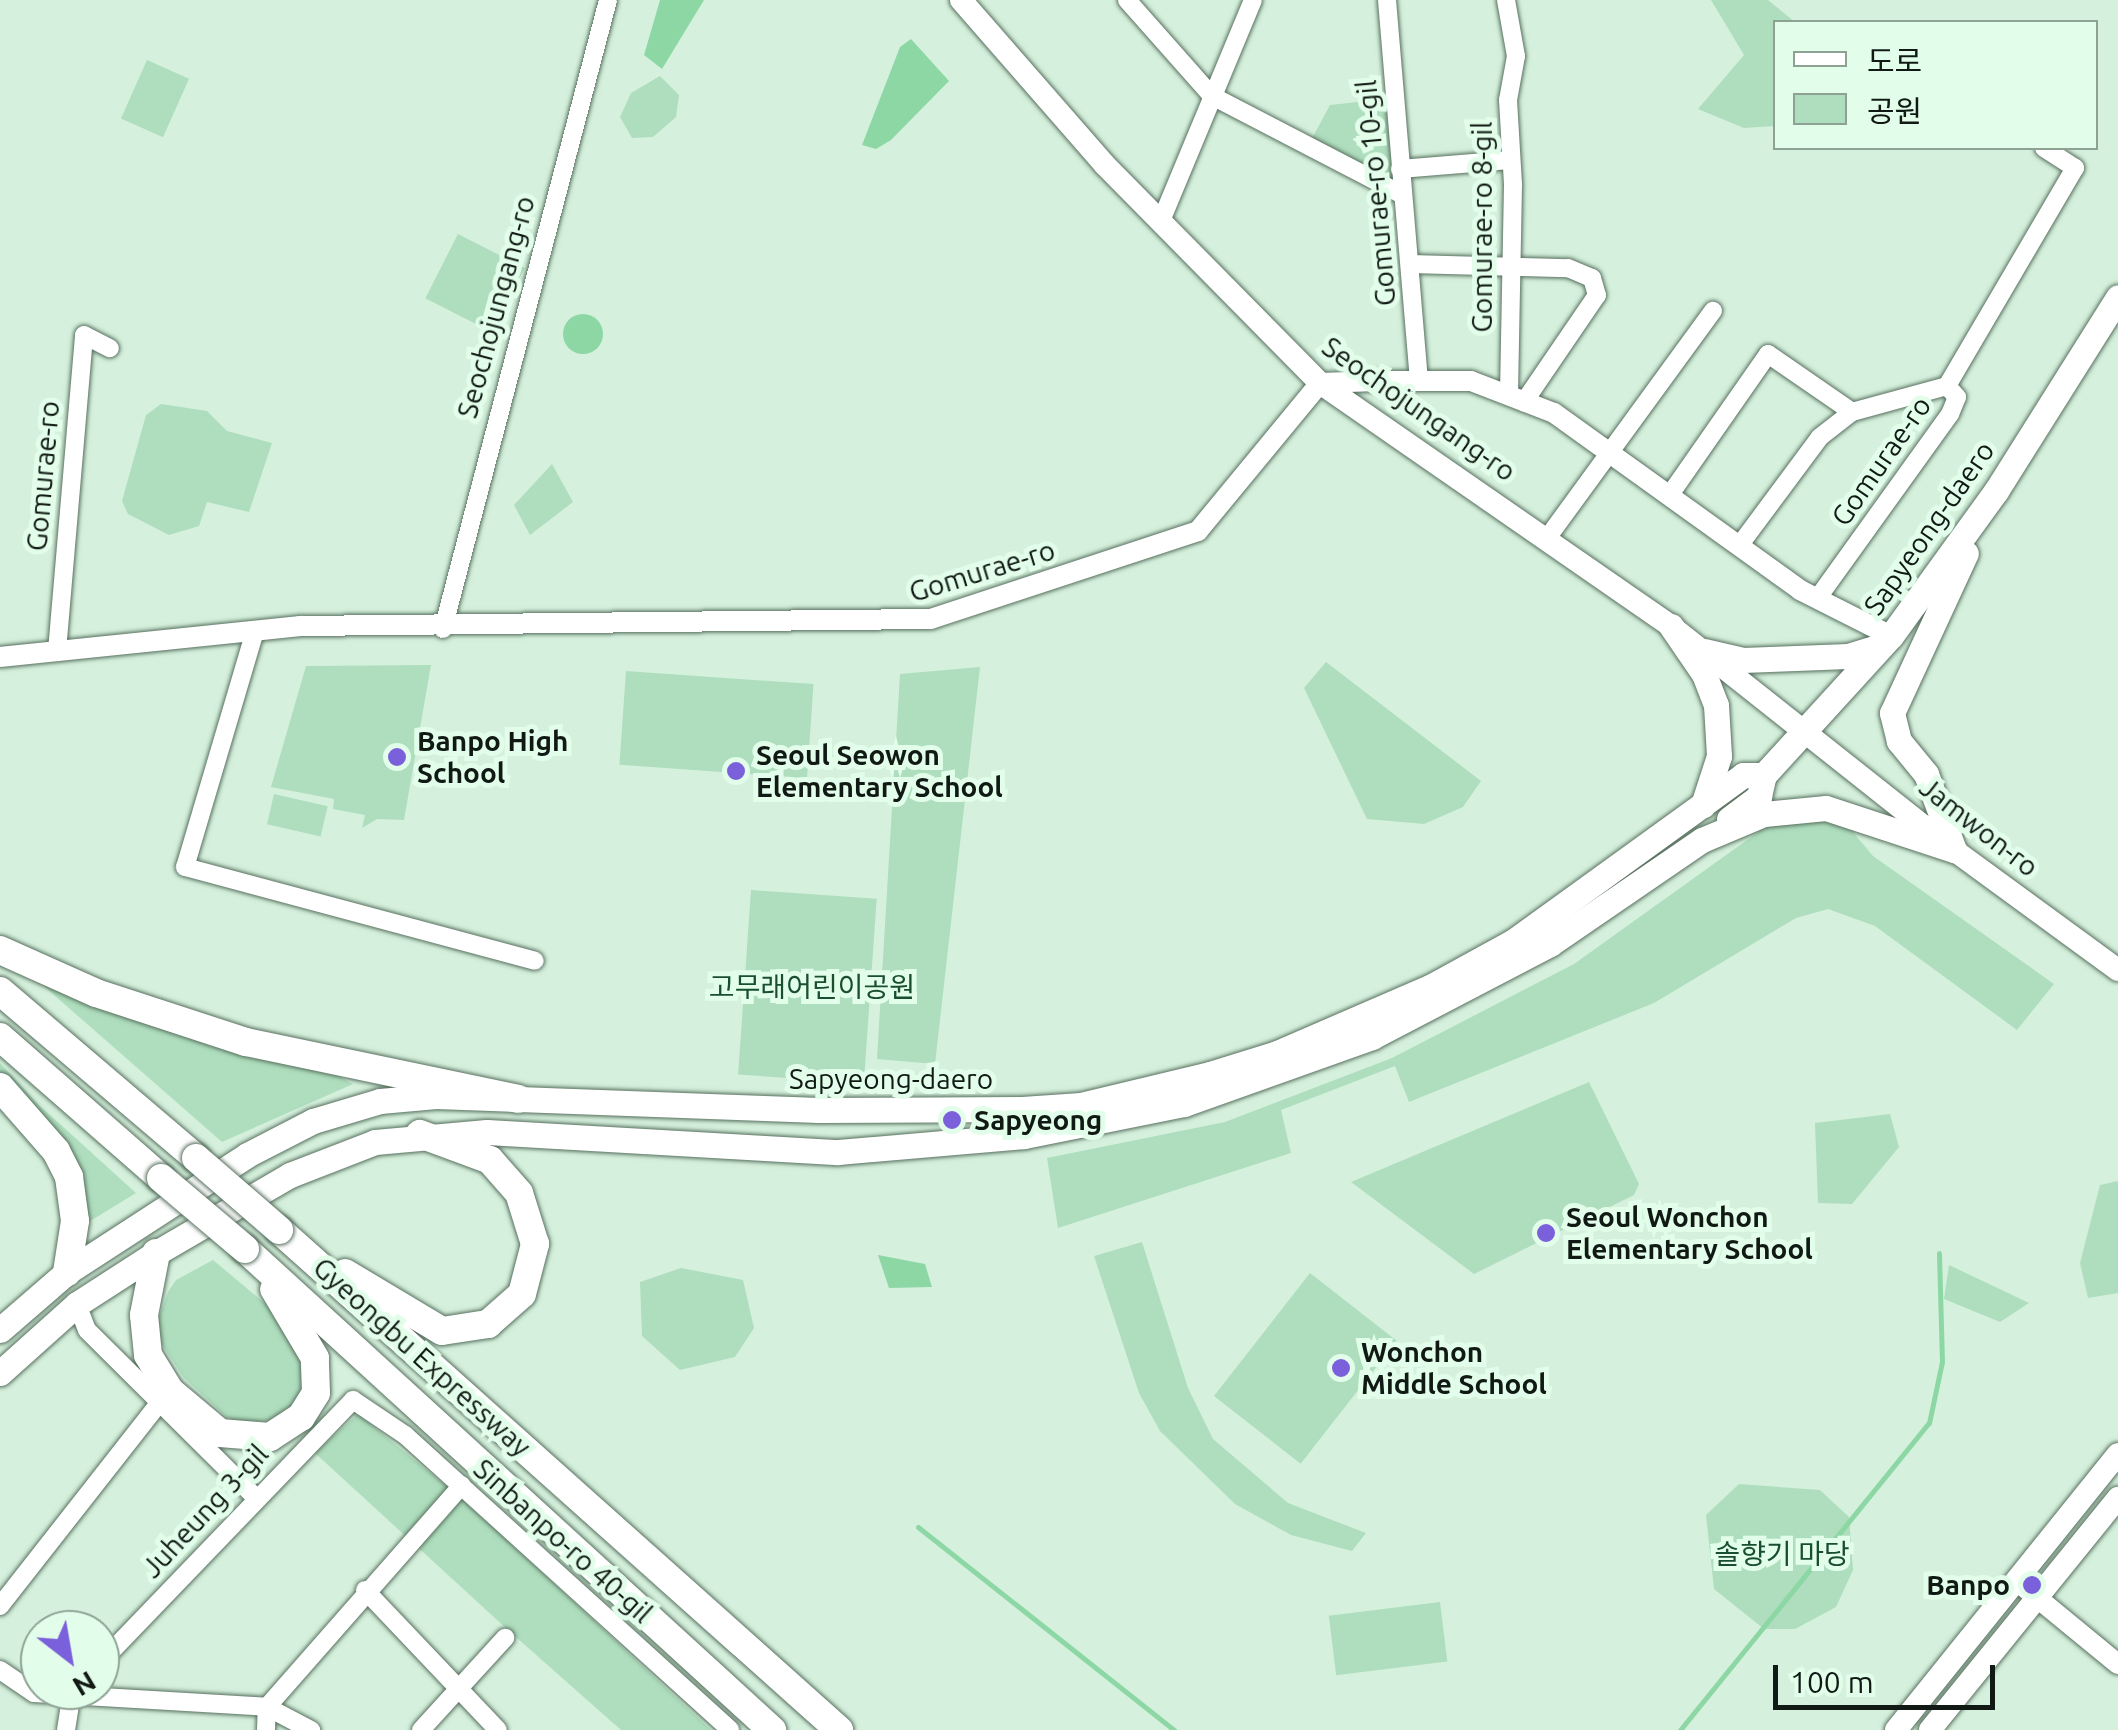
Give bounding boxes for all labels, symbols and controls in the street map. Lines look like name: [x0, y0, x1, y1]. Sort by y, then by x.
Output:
legend: [1773, 20, 2098, 150]
text: 도로: [1867, 44, 1922, 78]
street label: Gomurae-ro 10-gil: [1349, 78, 1403, 308]
text: 공원: [1867, 94, 1922, 128]
street label: Gomurae-ro 8-gil: [1465, 121, 1499, 333]
street label: Seochojungang-ro: [450, 192, 542, 422]
street label: Seochojungang-ro: [1316, 330, 1522, 488]
street label: Gomurae-ro: [1824, 390, 1938, 532]
street label: Gomurae-ro: [20, 400, 66, 552]
street label: Sapyeong-daero: [1857, 435, 2001, 621]
street label: Gomurae-ro: [905, 533, 1059, 609]
place label: Banpo High School: [417, 724, 568, 790]
place label: Seoul Seowon Elementary School: [756, 738, 1003, 804]
marker: Banpo High School: [386, 746, 408, 768]
marker: Seoul Seowon Elementary School: [725, 760, 747, 782]
street label: Jamwon-ro: [1913, 770, 2045, 884]
park label: 고무래어린이공원: [709, 970, 915, 1004]
street label: Sapyeong-daero: [789, 1062, 993, 1096]
place label: Sapyeong: [974, 1103, 1102, 1137]
marker: Sapyeong: [939, 1107, 965, 1133]
place label: Seoul Wonchon Elementary School: [1566, 1200, 1813, 1266]
marker: Seoul Wonchon Elementary School: [1535, 1222, 1557, 1244]
street label: Gyeongbu Expressway: [306, 1251, 538, 1463]
place label: Wonchon Middle School: [1361, 1335, 1547, 1401]
marker: Wonchon Middle School: [1330, 1357, 1352, 1379]
street label: Juheung 3-gil: [135, 1437, 275, 1585]
street label: Sinbanpo-ro 40-gil: [467, 1452, 659, 1630]
park label: 솔향기 마당: [1714, 1537, 1850, 1571]
place label: Banpo: [1926, 1568, 2010, 1602]
marker: Banpo: [2019, 1572, 2045, 1598]
north arrow: [20, 1610, 120, 1710]
scale bar: [1778, 1645, 2000, 1707]
text: 100 m: [1790, 1665, 1874, 1699]
text: N: [68, 1666, 102, 1703]

